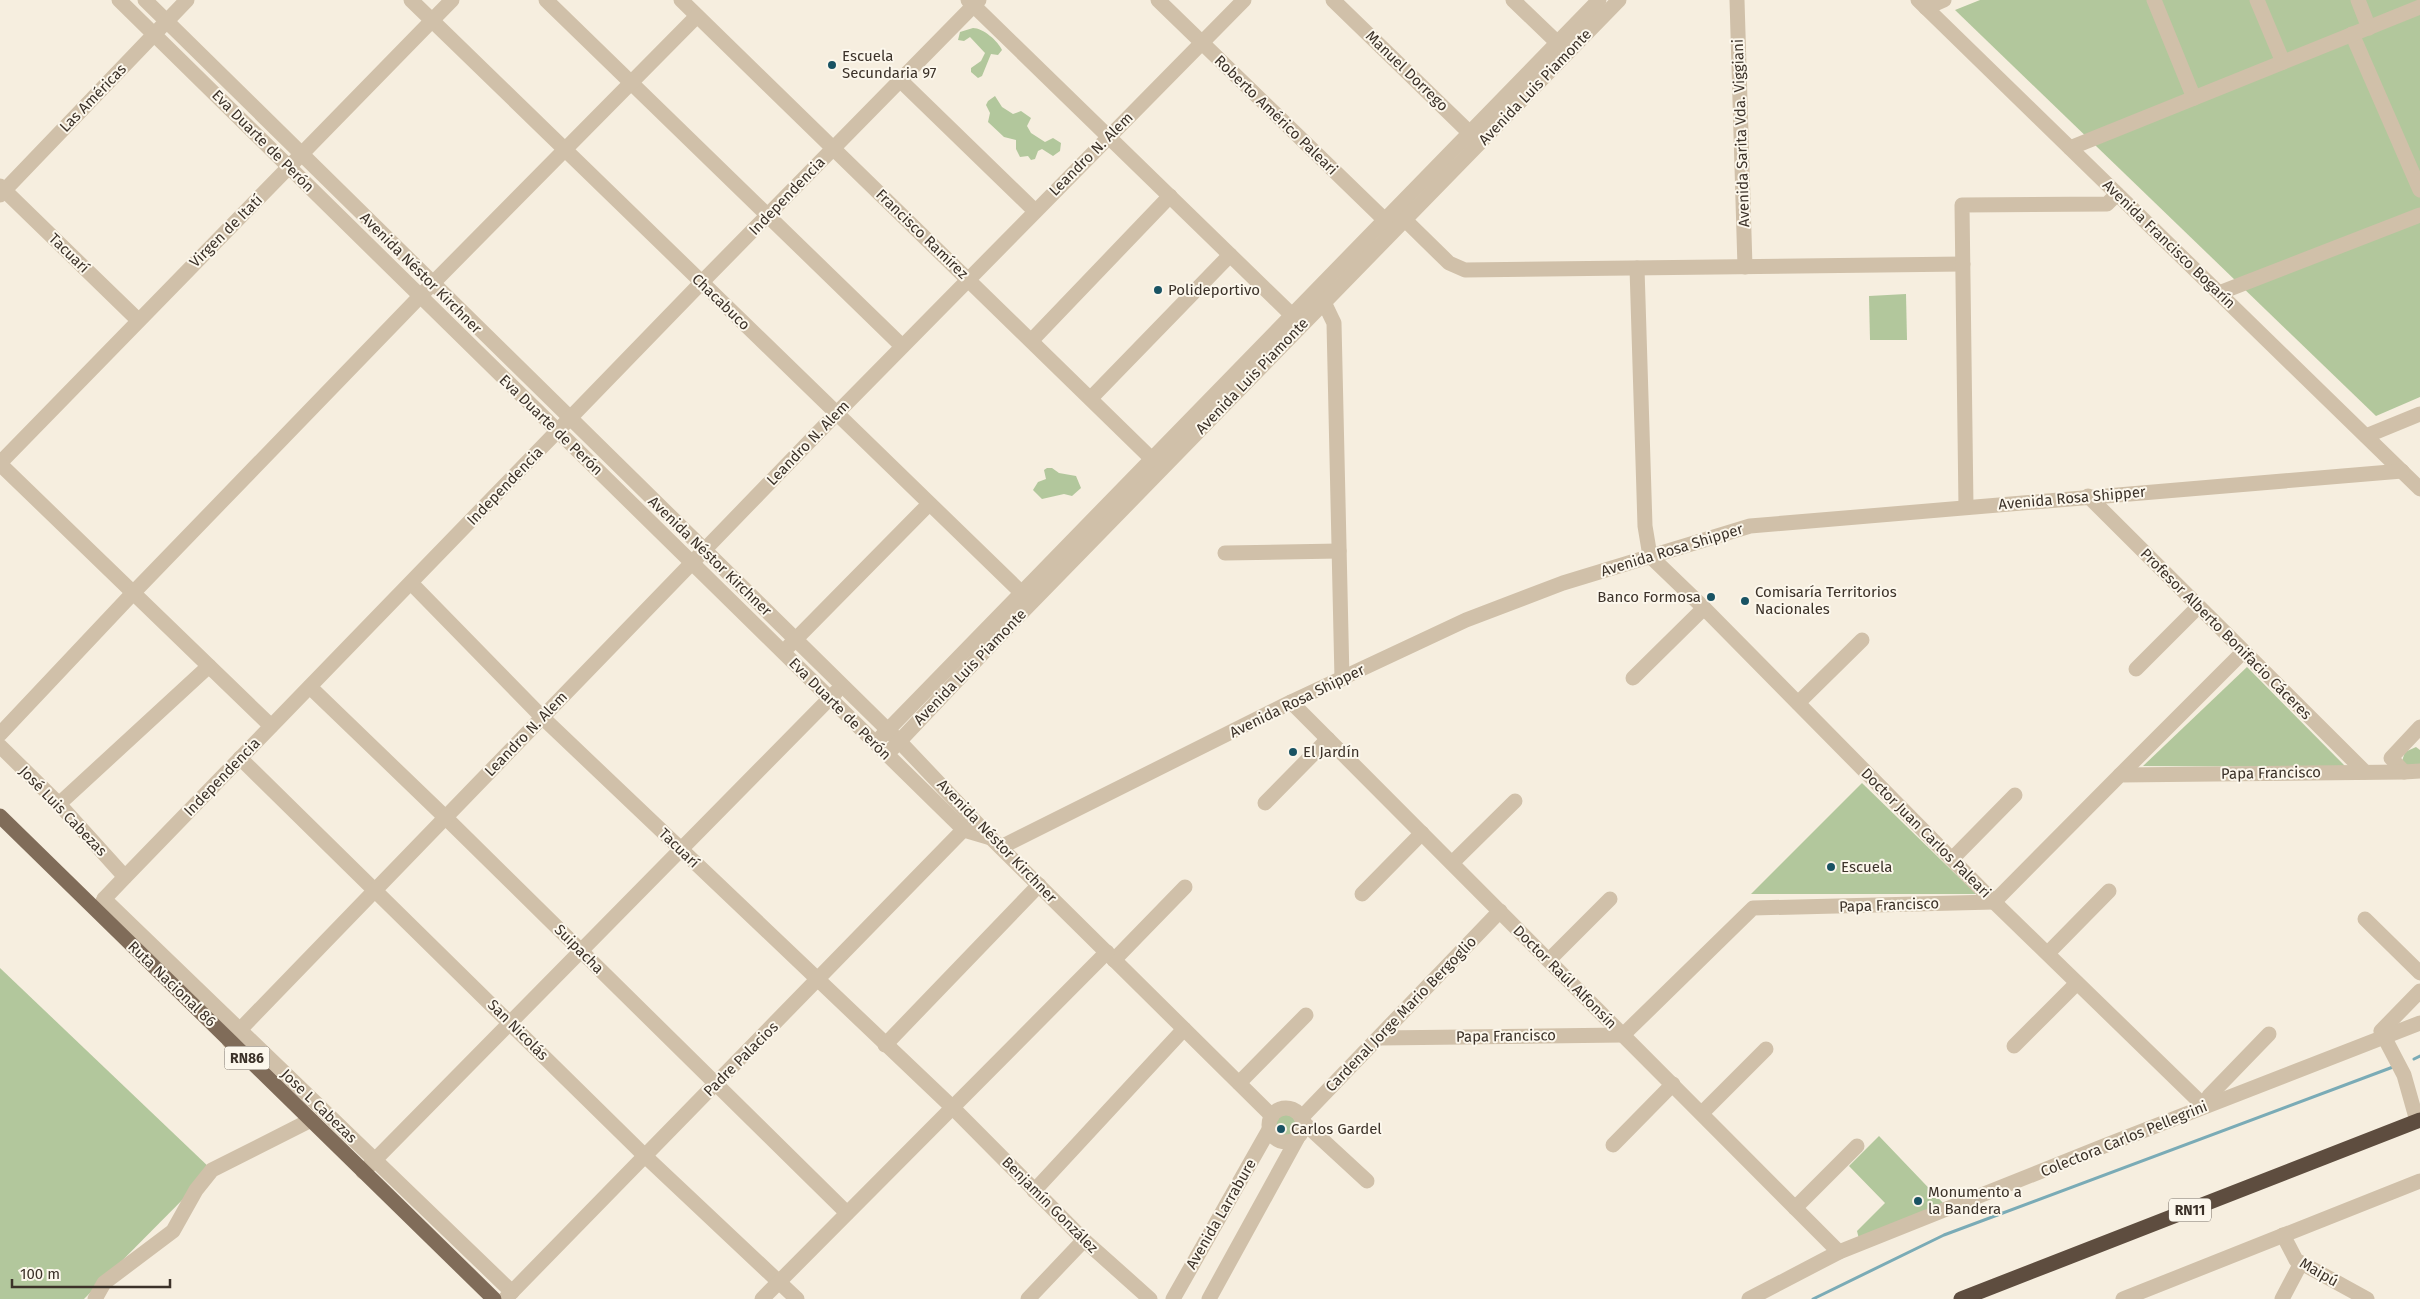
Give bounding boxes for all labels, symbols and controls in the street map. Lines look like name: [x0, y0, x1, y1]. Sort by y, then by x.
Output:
street label: Avenida Luis Piamonte: [1475, 25, 1595, 149]
street label: Manuel Dorrego: [1362, 27, 1452, 115]
street label: Avenida Sarita Vda. Viggiani: [1729, 39, 1753, 227]
place label: Escuela Secundaria 97: [842, 47, 937, 82]
street label: Roberto Américo Paleari: [1211, 52, 1341, 178]
marker: Escuela Secundaria 97: [826, 59, 838, 71]
street label: Las Américas: [56, 60, 130, 136]
street label: Eva Duarte de Perón: [208, 86, 318, 196]
street label: Leandro N. Alem: [1045, 108, 1137, 200]
street label: Independencia: [745, 153, 829, 239]
street label: Avenida Francisco Bogarín: [2099, 176, 2239, 312]
street label: Francisco Ramírez: [872, 185, 972, 283]
street label: Virgen de Itatí: [186, 191, 266, 271]
street label: Avenida Néstor Kirchner: [356, 208, 486, 338]
street label: Tacuarí: [45, 229, 93, 277]
street label: Chacabuco: [688, 270, 754, 334]
place label: Polideportivo: [1168, 281, 1260, 299]
marker: Polideportivo: [1152, 284, 1164, 296]
street label: Avenida Luis Piamonte: [1192, 314, 1312, 438]
street label: Eva Duarte de Perón: [495, 371, 607, 479]
street label: Leandro N. Alem: [763, 397, 853, 489]
street label: Independencia: [463, 443, 547, 529]
street label: Avenida Rosa Shipper: [1998, 483, 2147, 513]
street label: Avenida Néstor Kirchner: [645, 492, 776, 620]
street label: Avenida Rosa Shipper: [1599, 520, 1746, 580]
street label: Profesor Alberto Bonifacio Cáceres: [2137, 545, 2315, 723]
place label: Comisaría Territorios Nacionales: [1755, 583, 1897, 618]
place label: Banco Formosa: [1597, 588, 1701, 606]
marker: Banco Formosa: [1705, 591, 1717, 603]
marker: Comisaría Territorios Nacionales: [1739, 595, 1751, 607]
street label: Avenida Luis Piamonte: [910, 605, 1030, 729]
street label: Eva Duarte de Perón: [785, 654, 895, 764]
street label: Avenida Rosa Shipper: [1227, 660, 1368, 741]
street label: Leandro N. Alem: [481, 688, 571, 780]
street label: Independencia: [180, 734, 264, 820]
place label: El Jardín: [1303, 743, 1360, 761]
marker: El Jardín: [1287, 746, 1299, 758]
street label: José Luis Cabezas: [15, 762, 111, 860]
street label: Papa Francisco: [2221, 763, 2321, 783]
street label: Doctor Juan Carlos Paleari: [1857, 764, 1995, 902]
street label: Avenida Néstor Kirchner: [933, 776, 1061, 907]
street label: Tacuarí: [655, 824, 703, 872]
place label: Escuela: [1841, 858, 1892, 876]
marker: Escuela: [1825, 861, 1837, 873]
street label: Papa Francisco: [1839, 894, 1939, 916]
street label: Suipacha: [551, 921, 607, 977]
street label: Doctor Raúl Alfonsín: [1510, 922, 1620, 1032]
street label: Cardenal Jorge Mario Bergoglio: [1322, 932, 1480, 1096]
street label: Ruta Nacional 86: [124, 937, 220, 1031]
street label: San Nicolás: [484, 996, 552, 1064]
street label: Padre Palacios: [700, 1018, 782, 1100]
street label: Papa Francisco: [1456, 1026, 1556, 1046]
road number: RN86: [224, 1046, 270, 1070]
street label: Jose L Cabezas: [277, 1065, 361, 1147]
street label: Colectora Carlos Pellegrini: [2038, 1097, 2210, 1181]
place label: Carlos Gardel: [1291, 1120, 1382, 1138]
marker: Carlos Gardel: [1275, 1123, 1287, 1135]
street label: Benjamín González: [998, 1153, 1102, 1257]
street label: Avenida Larrabure: [1182, 1156, 1260, 1272]
place label: Monumento a la Bandera: [1928, 1183, 2022, 1218]
marker: Monumento a la Bandera: [1912, 1195, 1924, 1207]
road number: RN11: [2169, 1198, 2211, 1222]
street label: Maipú: [2296, 1254, 2342, 1290]
scale bar: [12, 1256, 170, 1288]
text: 100 m: [20, 1265, 60, 1283]

